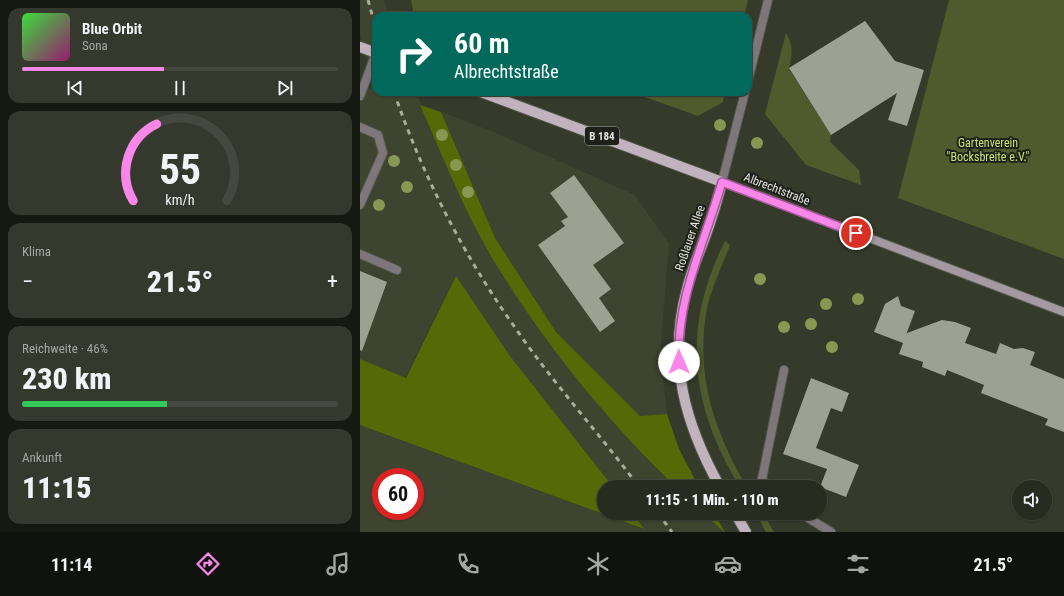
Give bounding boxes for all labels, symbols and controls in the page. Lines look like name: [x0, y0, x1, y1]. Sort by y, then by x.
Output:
text: Blue Orbit: [82, 20, 142, 38]
text: 60 m: [454, 27, 510, 60]
icon: right: [388, 28, 440, 80]
text: Sona: [82, 38, 108, 53]
text: Albrechtstraße: [454, 61, 559, 82]
icon: previous: [64, 77, 86, 99]
icon: pause: [169, 77, 191, 99]
icon: next: [274, 77, 296, 99]
road number: B 184: [585, 127, 619, 145]
park label: Gartenverein "Bocksbreite e.V.": [947, 136, 1030, 164]
text: 55: [159, 145, 201, 194]
street label: Albrechtstraße: [742, 170, 812, 208]
text: km/h: [165, 192, 195, 208]
street label: Roßlauer Allee: [672, 203, 708, 273]
pin: [839, 216, 873, 250]
icon: arrive: [845, 222, 867, 244]
text: Klima: [22, 244, 51, 259]
text: 21.5°: [147, 264, 213, 299]
text: −: [22, 269, 33, 294]
text: +: [327, 269, 338, 294]
text: Reichweite · 46%: [22, 341, 108, 356]
position arrow: [658, 341, 700, 383]
text: 230 km: [22, 361, 111, 396]
text: Ankunft: [22, 450, 62, 465]
speed limit sign: 60: [372, 468, 424, 520]
text: 11:15: [22, 470, 91, 505]
map controls: [1012, 480, 1052, 520]
button: sound: [1012, 480, 1052, 520]
text: 11:15 · 1 Min. · 110 m: [646, 491, 778, 509]
icon: directions: [194, 550, 222, 578]
icon: music: [324, 550, 352, 578]
icon: phone: [454, 550, 482, 578]
icon: climate: [584, 550, 612, 578]
icon: car: [714, 550, 742, 578]
icon: filters: [844, 550, 872, 578]
text: 11:14: [51, 554, 92, 575]
text: 21.5°: [973, 554, 1013, 575]

